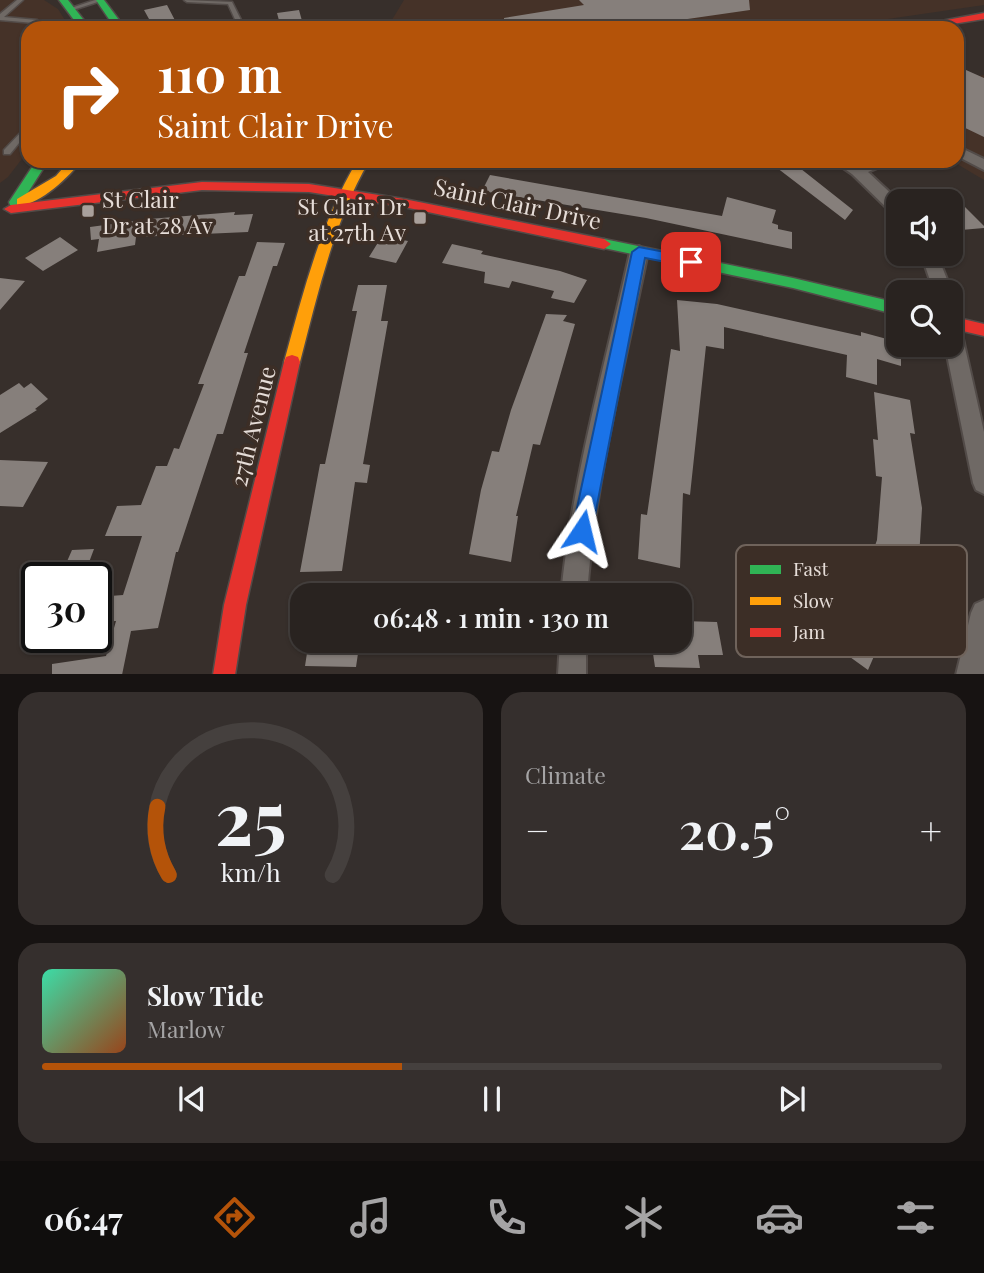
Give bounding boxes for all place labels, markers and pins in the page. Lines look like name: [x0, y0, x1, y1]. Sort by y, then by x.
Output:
place label: St Clair Dr at 28 Av: [102, 183, 213, 240]
place label: St Clair Dr at 27th Av: [297, 190, 407, 247]
marker: St Clair Dr at 28 Av: [80, 203, 96, 219]
marker: St Clair Dr at 27th Av: [412, 210, 428, 226]
pin: [661, 232, 721, 292]

